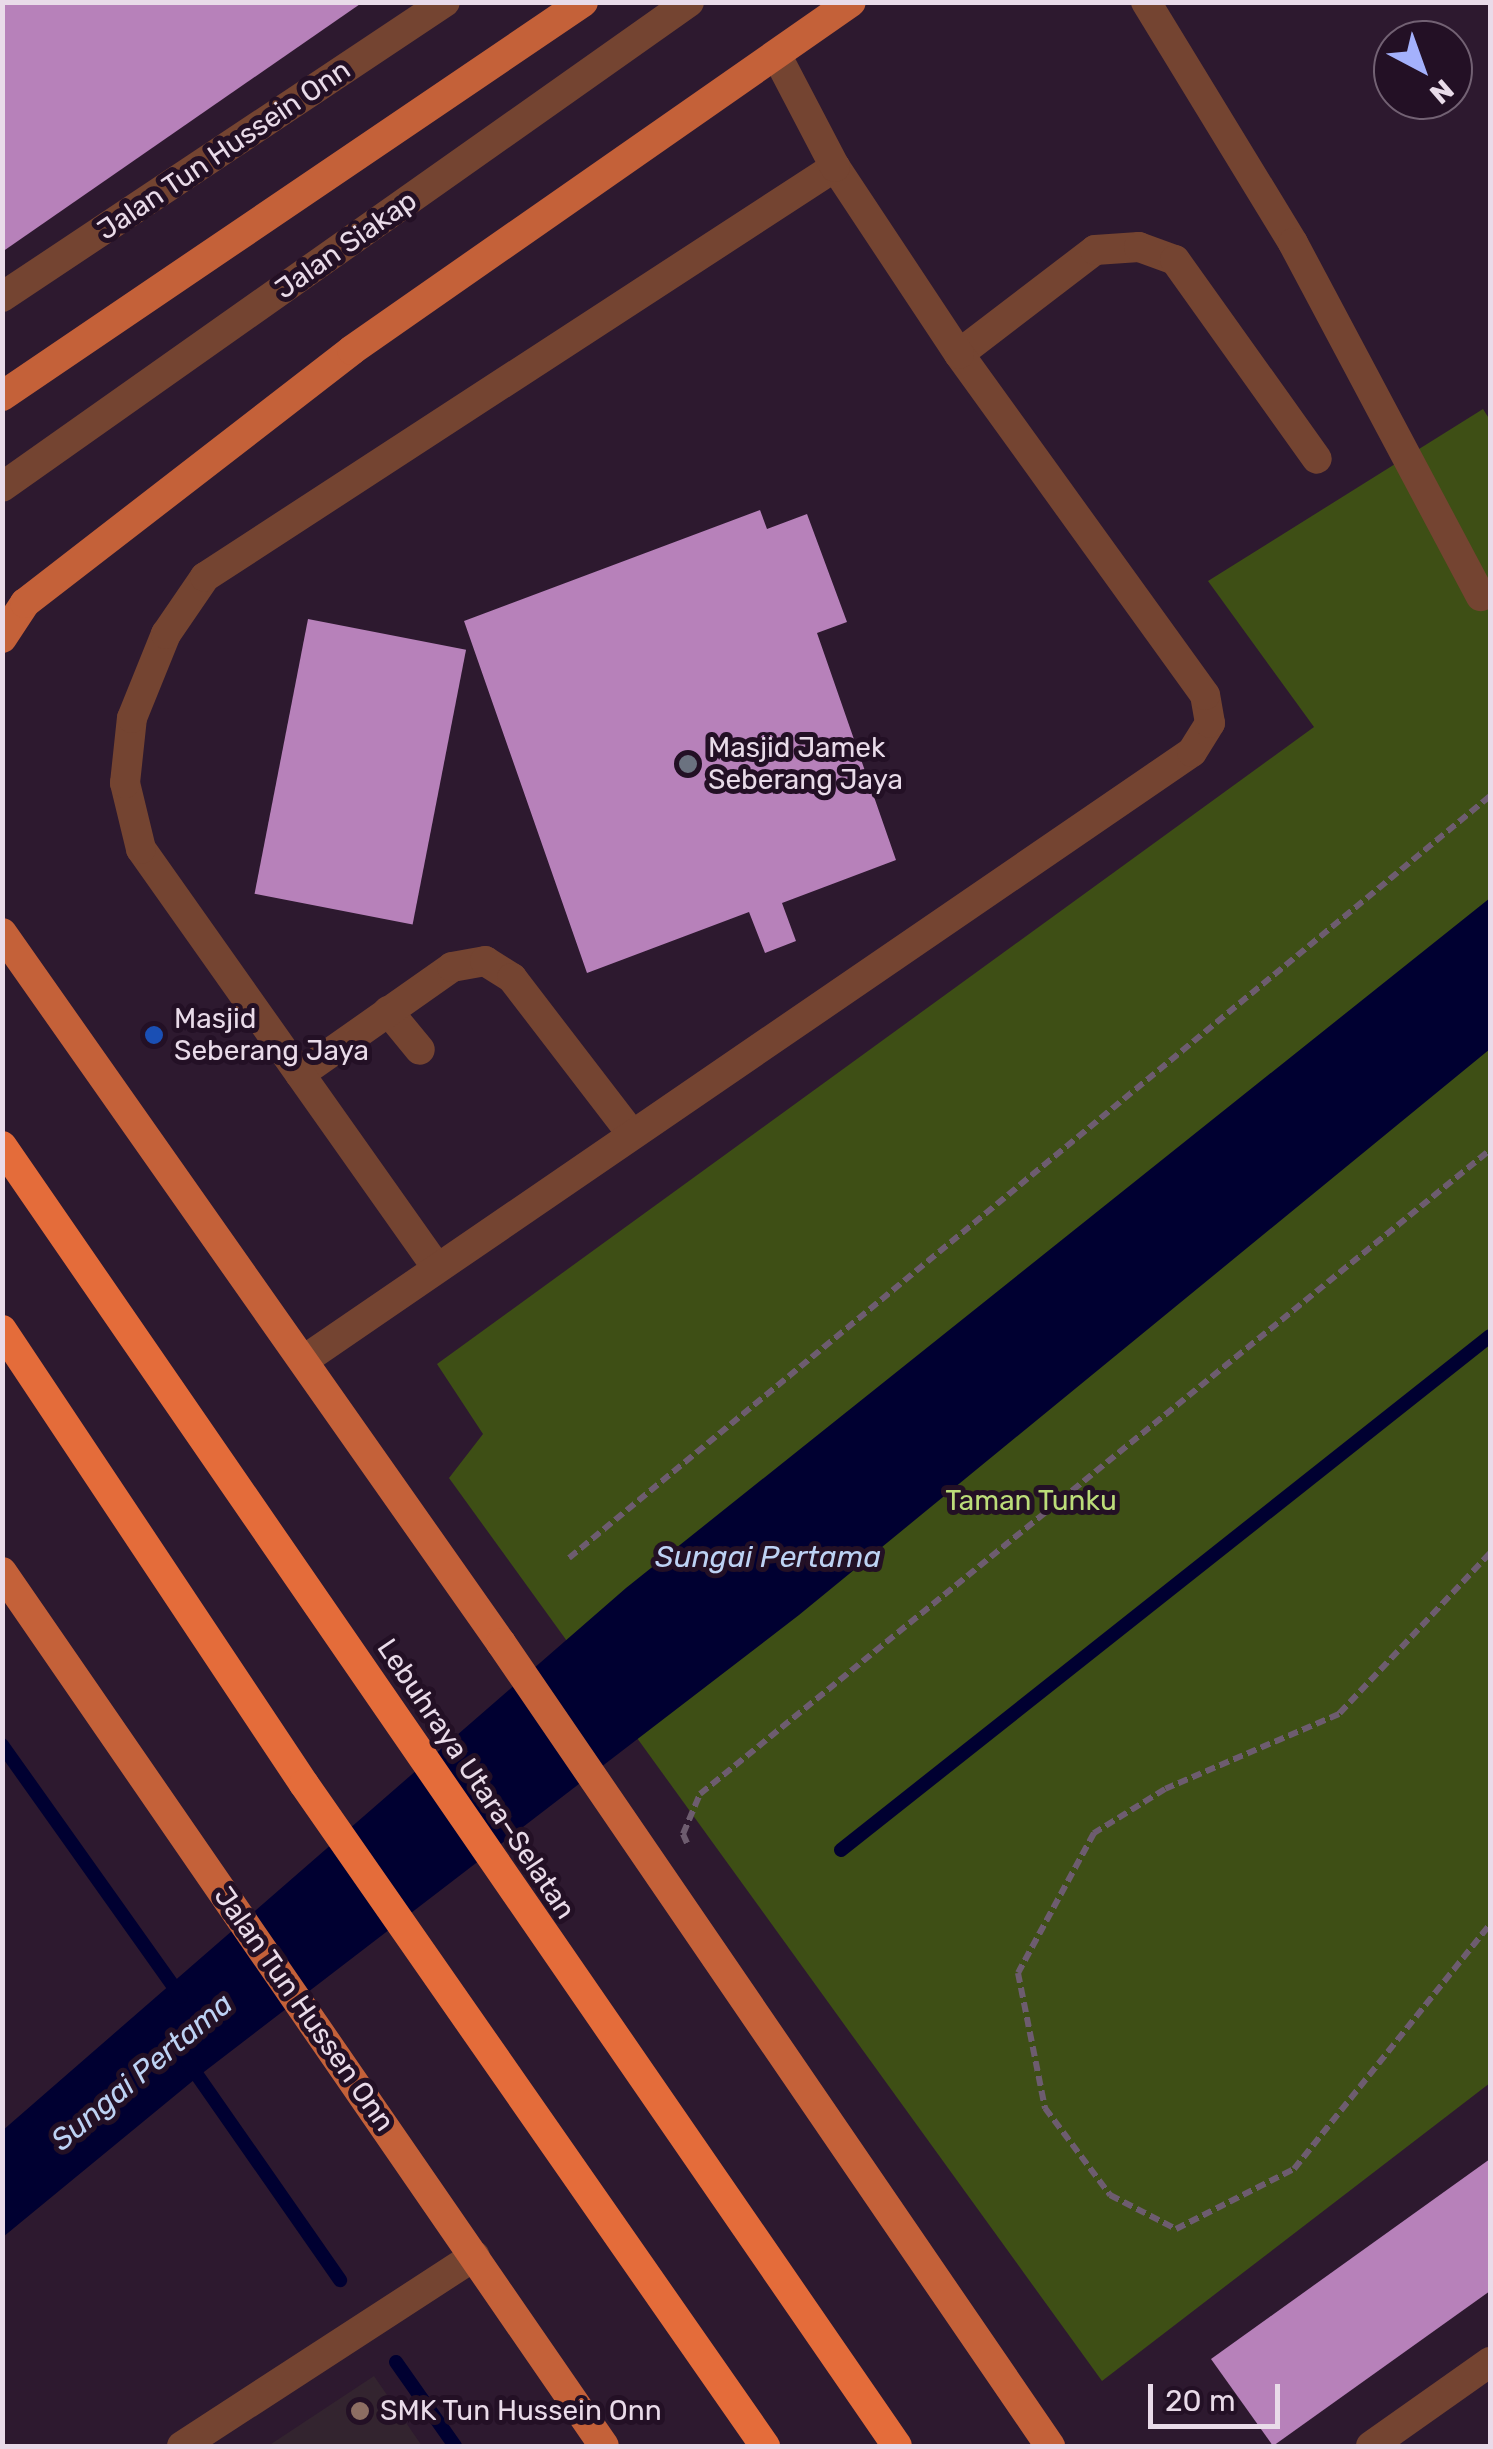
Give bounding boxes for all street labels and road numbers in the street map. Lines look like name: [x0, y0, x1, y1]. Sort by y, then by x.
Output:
street label: Jalan Tun Hussein Onn: [91, 53, 357, 247]
street label: Jalan Siakap: [269, 184, 423, 306]
street label: Lebuhraya Utara–Selatan: [370, 1633, 582, 1925]
street label: Jalan Tun Hussen Onn: [207, 1880, 401, 2138]

